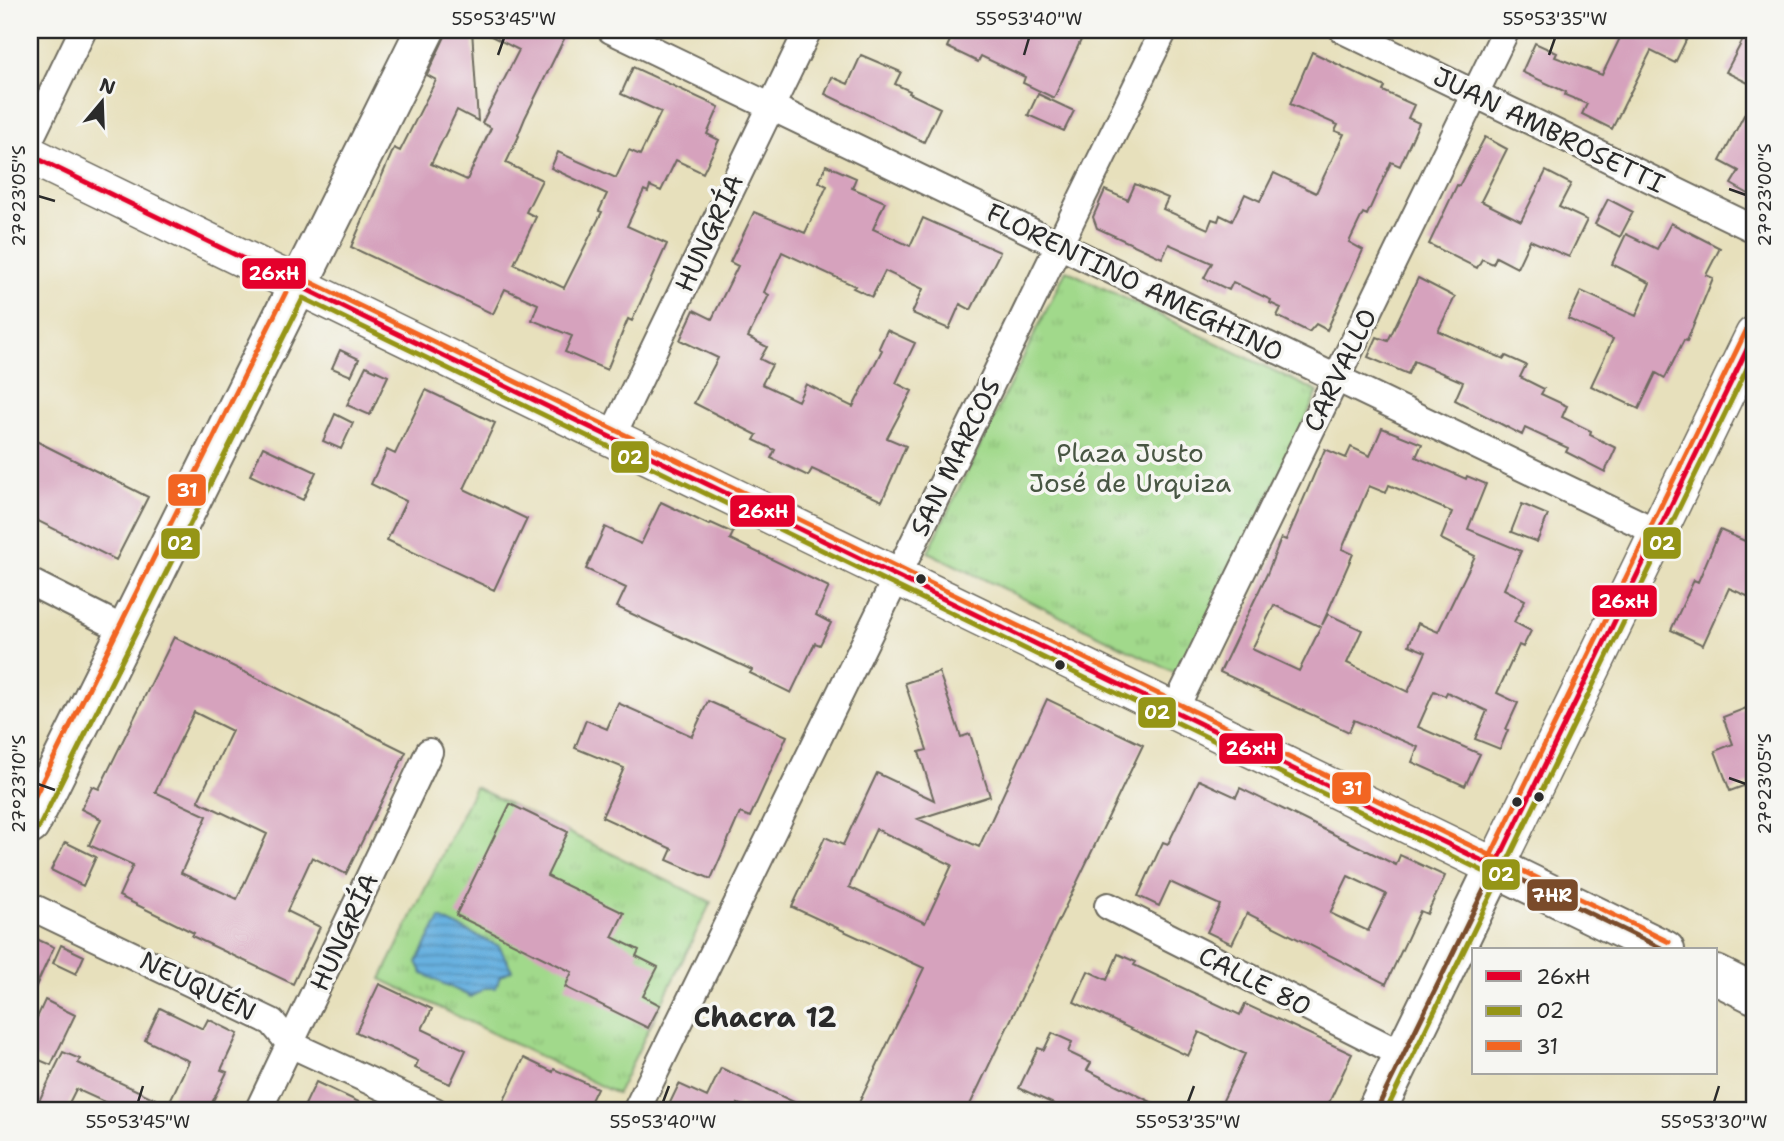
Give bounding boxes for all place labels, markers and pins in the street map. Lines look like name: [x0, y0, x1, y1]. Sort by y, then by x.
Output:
unlabelled marker: [914, 572, 928, 586]
unlabelled marker: [1053, 658, 1067, 672]
unlabelled marker: [1532, 790, 1546, 804]
unlabelled marker: [1510, 795, 1524, 809]

